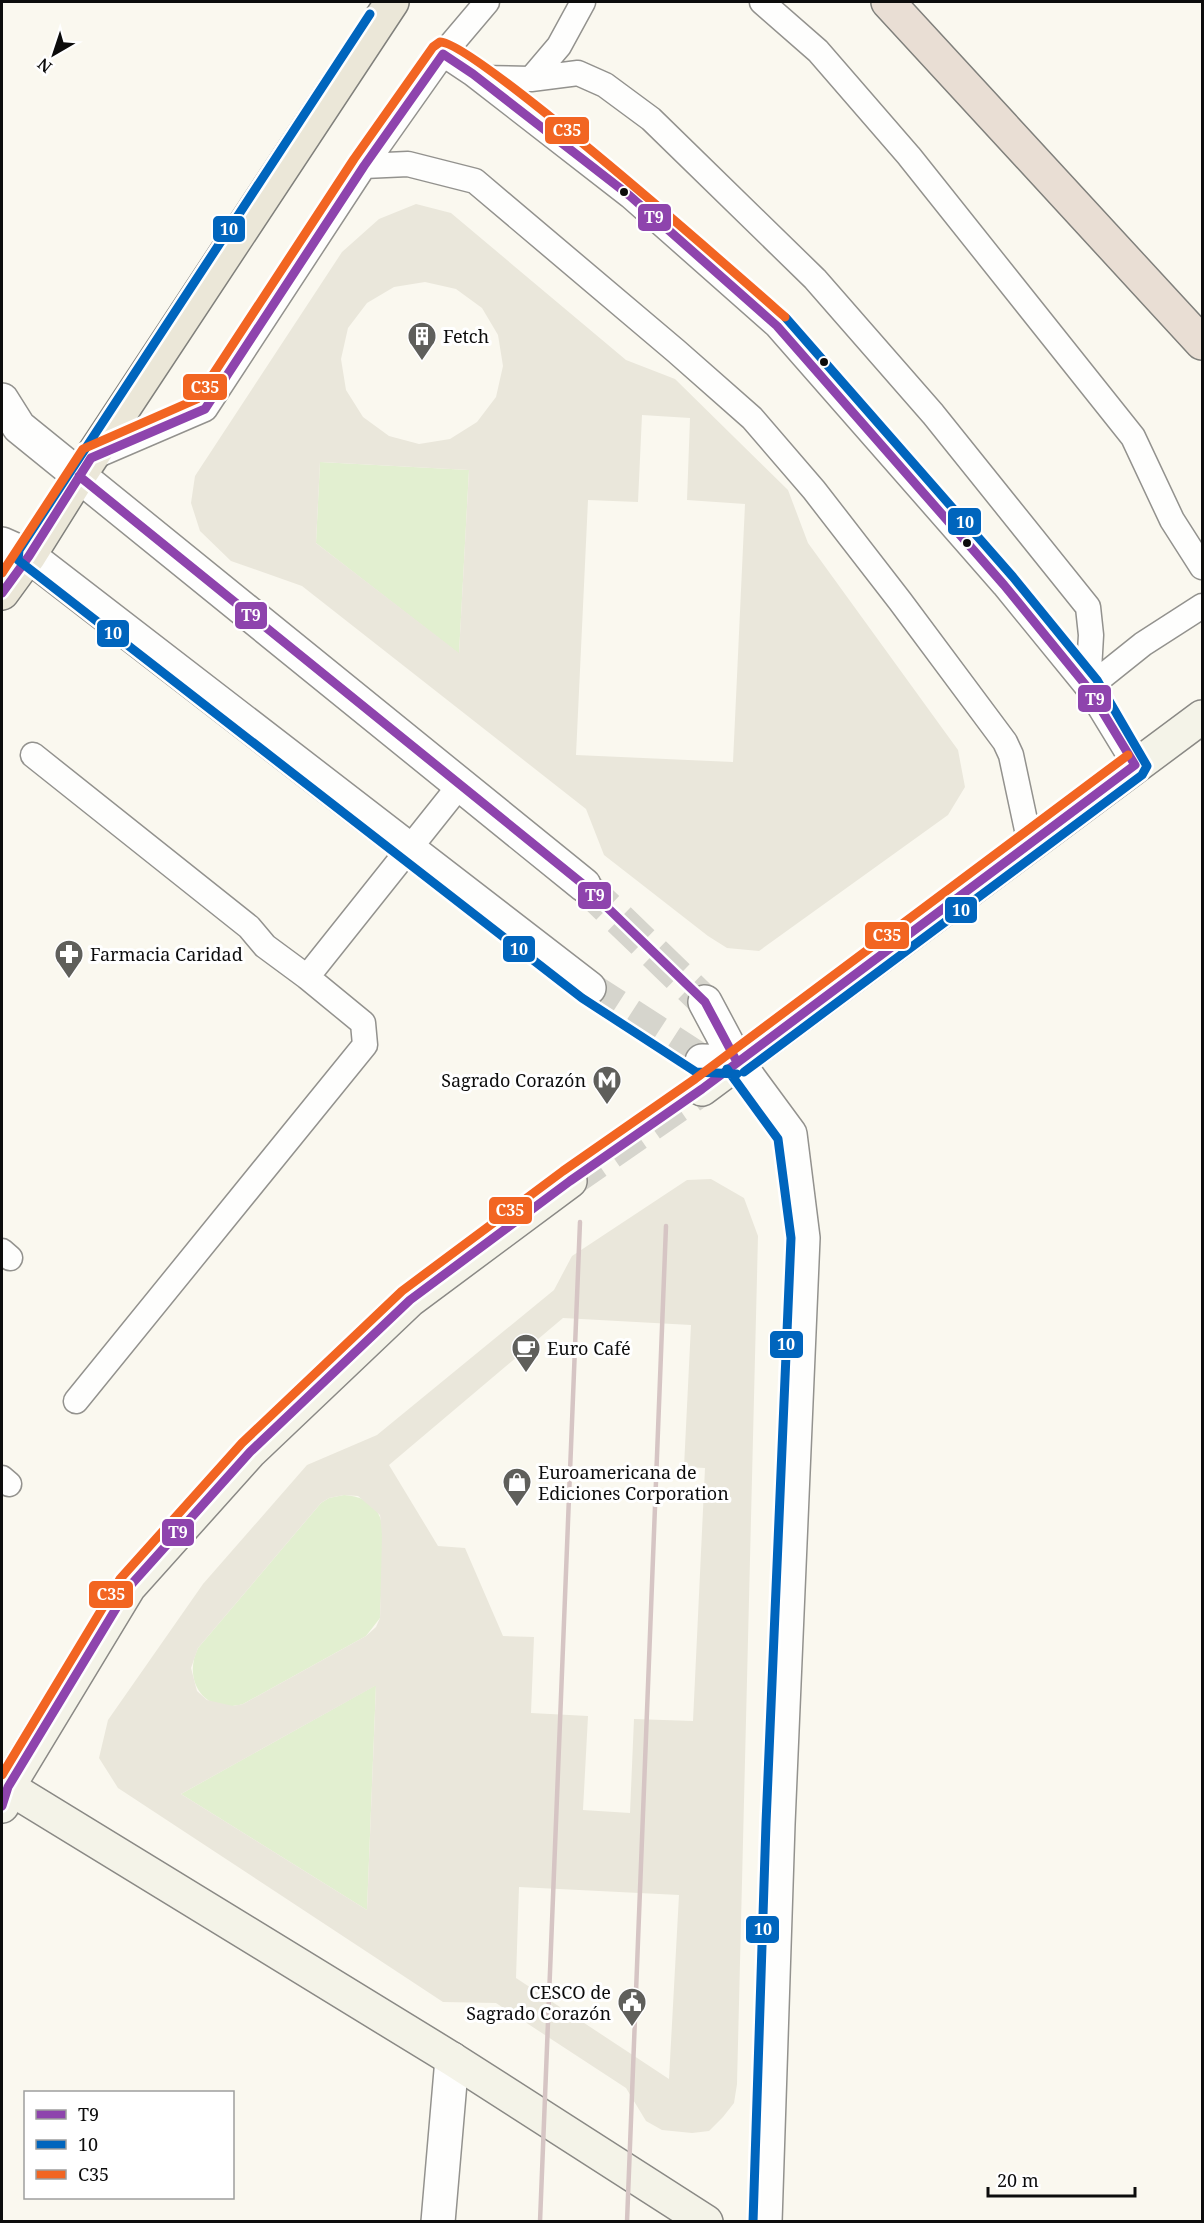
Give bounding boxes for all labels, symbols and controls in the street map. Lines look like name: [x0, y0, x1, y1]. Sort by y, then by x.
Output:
north arrow: [24, 24, 84, 84]
text: N: [32, 53, 56, 78]
line badge: C35: [544, 116, 590, 145]
text: C35: [553, 119, 581, 141]
unlabelled marker: [618, 186, 630, 198]
line badge: T9: [637, 203, 672, 232]
text: T9: [644, 206, 664, 228]
line badge: 10: [212, 215, 246, 243]
text: 10: [220, 218, 238, 240]
building icon: Fetch: [406, 320, 438, 362]
place label: Fetch: [443, 324, 489, 348]
unlabelled marker: [818, 356, 830, 368]
line badge: C35: [182, 373, 228, 401]
text: C35: [191, 376, 219, 398]
line badge: 10: [947, 507, 982, 536]
text: 10: [956, 511, 974, 533]
unlabelled marker: [961, 537, 973, 549]
line badge: T9: [234, 601, 268, 630]
text: T9: [241, 604, 261, 626]
line badge: 10: [96, 619, 130, 648]
text: 10: [104, 622, 122, 644]
line badge: T9: [1077, 684, 1112, 713]
text: T9: [1085, 688, 1105, 710]
line badge: T9: [577, 881, 612, 910]
text: T9: [585, 884, 605, 906]
line badge: 10: [944, 896, 978, 924]
text: 10: [952, 899, 970, 921]
line badge: C35: [864, 921, 910, 950]
text: C35: [873, 924, 901, 946]
line badge: 10: [502, 935, 536, 963]
pharmacy icon: Farmacia Caridad: [53, 938, 85, 980]
text: 10: [510, 938, 528, 960]
place label: Farmacia Caridad: [90, 942, 243, 966]
metro station icon: Sagrado Corazón: [591, 1064, 623, 1106]
place label: Sagrado Corazón: [441, 1068, 586, 1092]
line badge: C35: [488, 1196, 533, 1225]
text: C35: [496, 1199, 524, 1221]
line badge: 10: [769, 1330, 804, 1359]
cafe icon: Euro Café: [510, 1332, 542, 1374]
text: 10: [777, 1333, 795, 1355]
place label: Euro Café: [547, 1336, 631, 1360]
place label: Euroamericana de Ediciones Corporation: [538, 1460, 729, 1505]
shop icon: Euroamericana de Ediciones Corporation: [501, 1466, 533, 1508]
line badge: T9: [161, 1518, 195, 1547]
text: T9: [168, 1521, 188, 1543]
line badge: C35: [88, 1580, 134, 1609]
text: C35: [97, 1583, 125, 1605]
line badge: 10: [745, 1915, 780, 1944]
text: 10: [754, 1918, 772, 1940]
place label: CESCO de Sagrado Corazón: [466, 1980, 611, 2025]
public building icon: CESCO de Sagrado Corazón: [616, 1986, 648, 2028]
legend: [24, 2091, 234, 2199]
text: T9: [78, 2102, 99, 2126]
text: 10: [78, 2132, 98, 2156]
scale bar: [988, 2160, 1135, 2198]
text: C35: [78, 2162, 109, 2186]
text: 20 m: [997, 2168, 1039, 2192]

